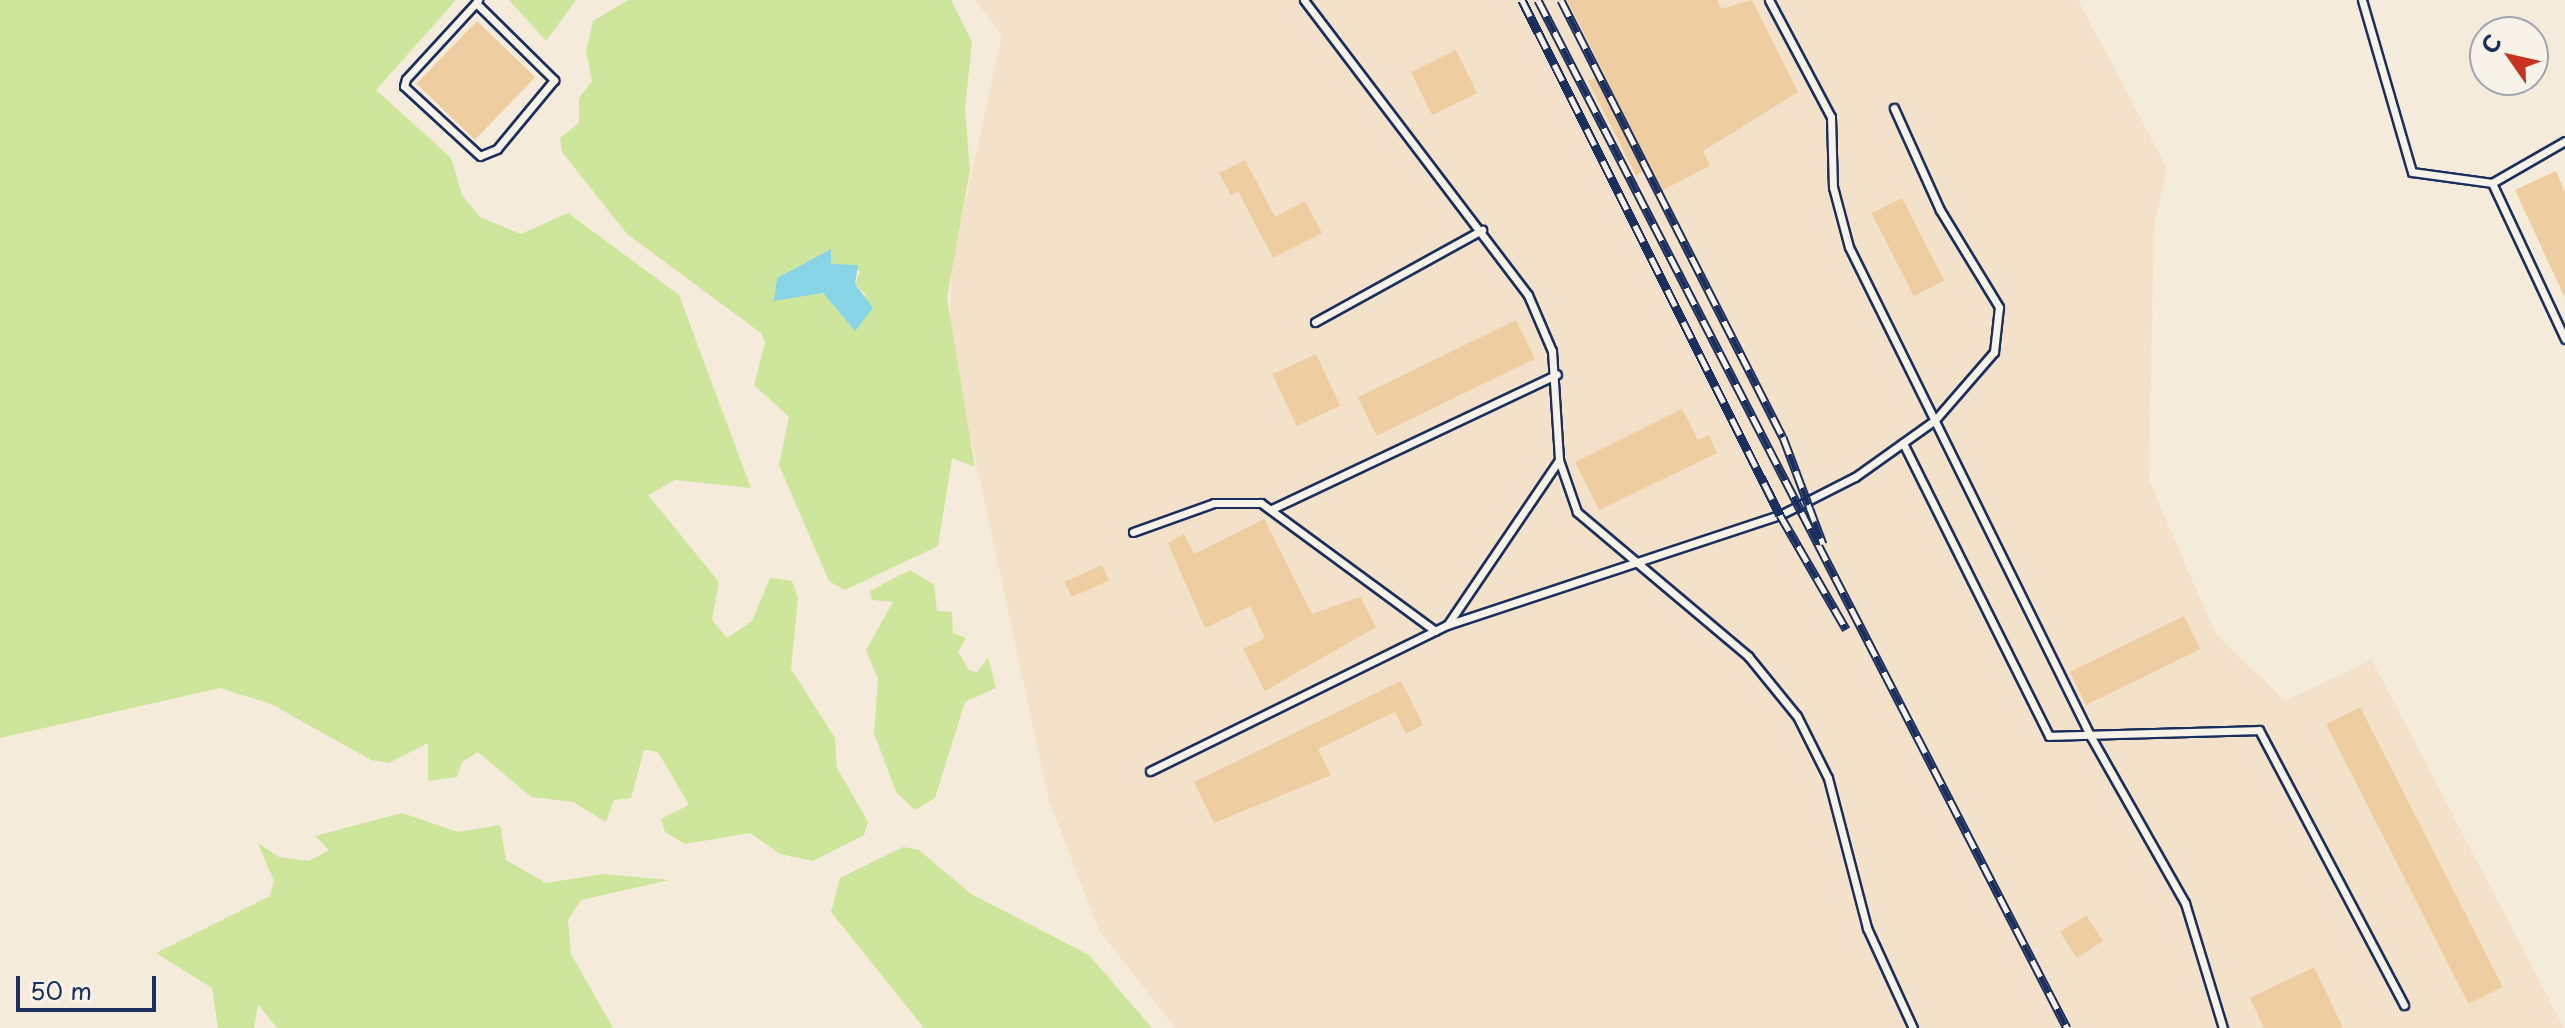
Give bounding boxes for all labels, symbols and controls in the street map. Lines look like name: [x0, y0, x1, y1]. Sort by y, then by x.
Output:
north arrow: [2469, 16, 2549, 96]
text: С: [2472, 27, 2509, 60]
scale bar: [20, 960, 160, 1010]
text: 50 m: [30, 972, 92, 1008]

